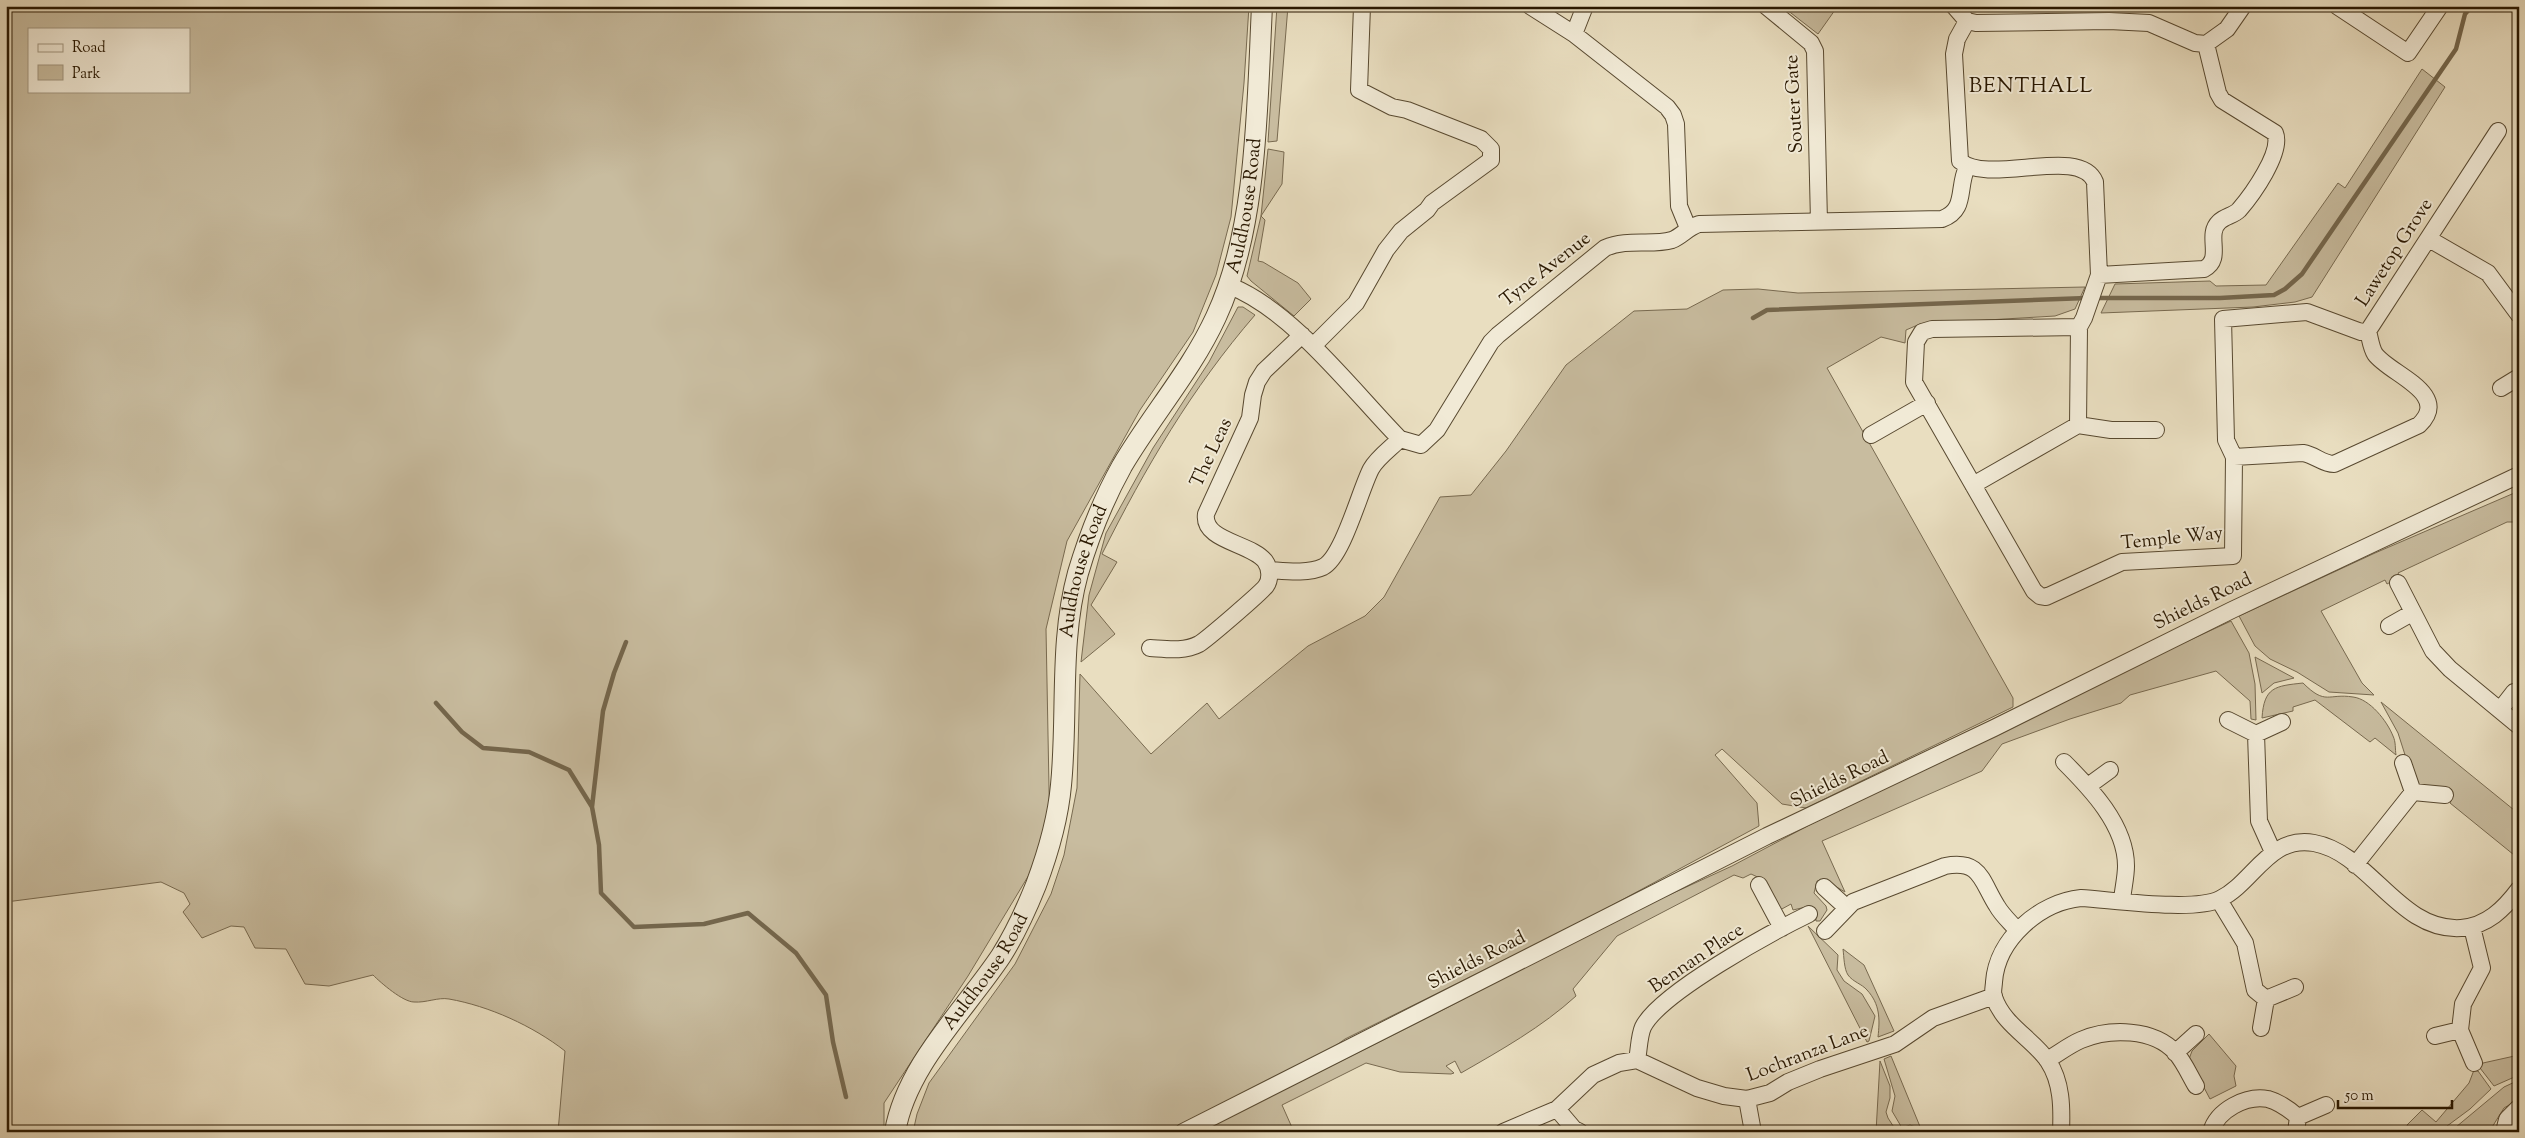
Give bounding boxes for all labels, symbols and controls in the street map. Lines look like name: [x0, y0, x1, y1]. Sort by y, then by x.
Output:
legend: [28, 28, 190, 92]
text: Road: [72, 38, 106, 59]
street label: Souter Gate: [1779, 54, 1811, 154]
text: Park: [72, 64, 101, 85]
district label: BENTHALL: [1969, 72, 2093, 102]
street label: Auldhouse Road: [1220, 137, 1269, 277]
street label: Lawetop Grove: [2350, 193, 2440, 313]
street label: Tyne Avenue: [1495, 226, 1597, 314]
street label: The Leas: [1184, 414, 1240, 492]
street label: Auldhouse Road: [1054, 500, 1115, 639]
street label: Temple Way: [2120, 520, 2225, 558]
street label: Shields Road: [2149, 566, 2257, 638]
street label: Shields Road: [1786, 744, 1894, 816]
street label: Auldhouse Road: [936, 908, 1036, 1036]
street label: Bennan Place: [1644, 917, 1750, 1001]
street label: Shields Road: [1423, 925, 1531, 997]
street label: Lochranza Lane: [1743, 1018, 1873, 1090]
scale bar: [2338, 1078, 2451, 1110]
text: 50 m: [2344, 1086, 2374, 1107]

